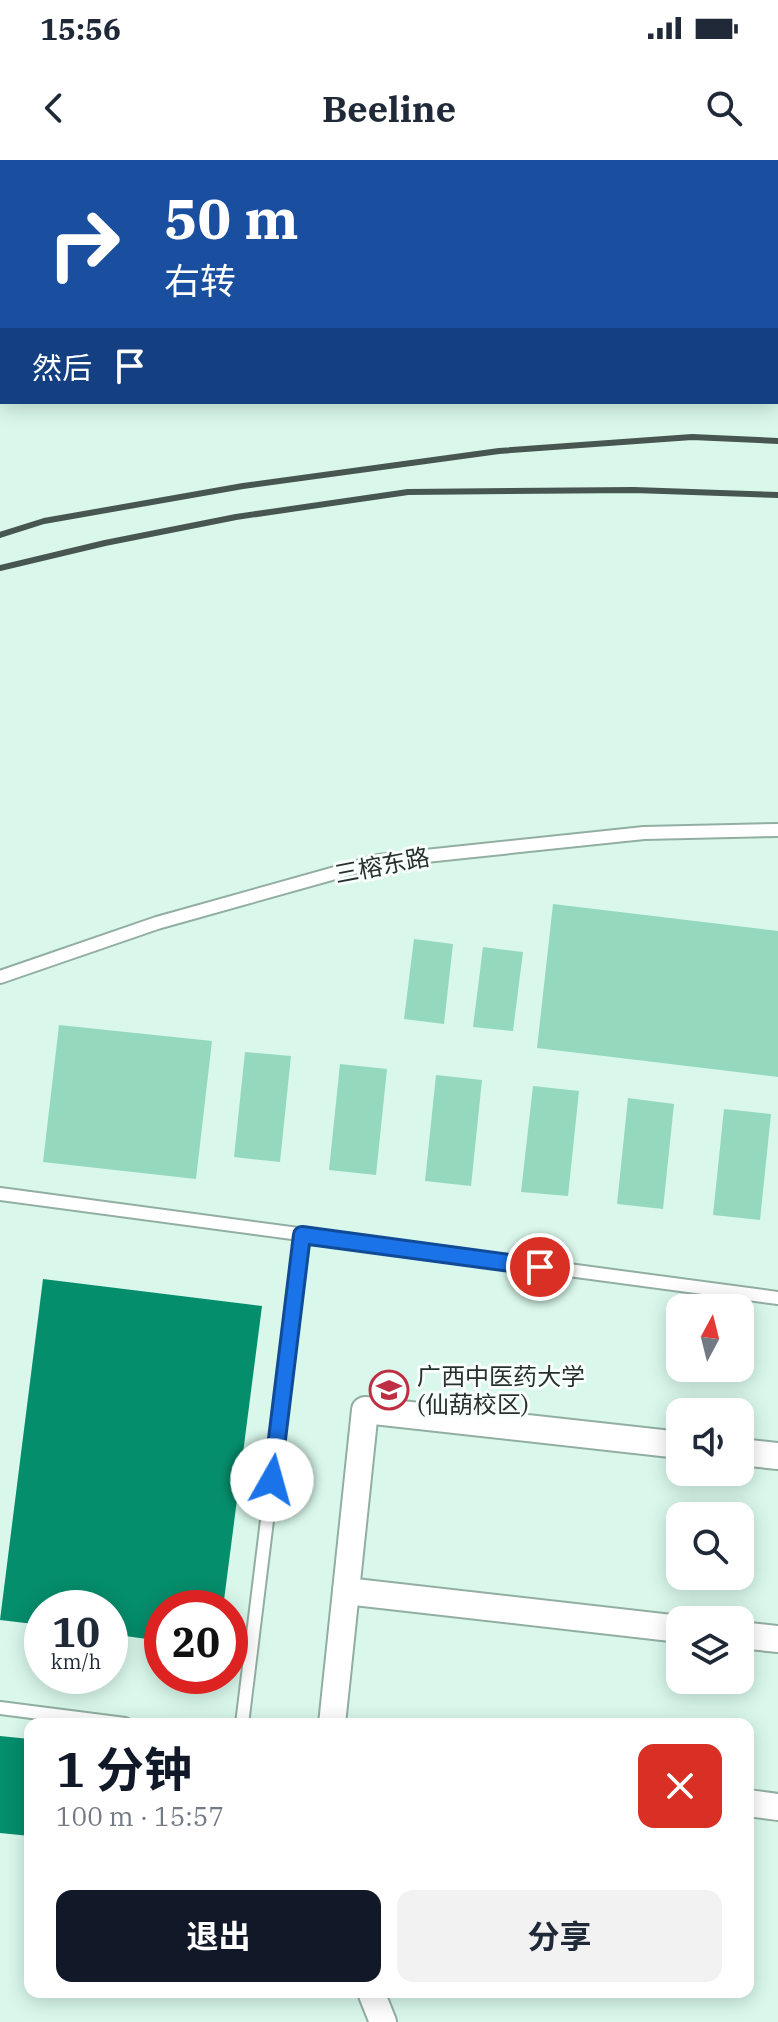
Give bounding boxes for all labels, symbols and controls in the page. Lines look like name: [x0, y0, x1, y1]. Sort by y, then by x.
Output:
text: 15:56: [40, 9, 121, 48]
text: Beeline: [322, 85, 456, 132]
icon: back: [32, 86, 76, 130]
icon: search: [702, 86, 746, 130]
text: 50 m: [164, 182, 299, 254]
icon: right: [32, 192, 136, 296]
text: 右转: [164, 257, 236, 304]
icon: arrive: [108, 344, 152, 388]
text: 然后: [32, 348, 92, 387]
street label: 三榕东路: [332, 840, 432, 890]
pin: [506, 1233, 574, 1301]
icon: arrive: [518, 1245, 562, 1289]
north arrow: [666, 1294, 754, 1382]
map controls: [666, 1294, 754, 1694]
place label: 广西中医药大学 (仙葫校区): [417, 1360, 585, 1420]
school or university icon: 广西中医药大学 (仙葫校区): [368, 1369, 410, 1411]
button: sound: [666, 1398, 754, 1486]
position arrow: [230, 1438, 314, 1522]
button: search: [666, 1502, 754, 1590]
speed limit sign: 20: [144, 1590, 248, 1694]
text: 10: [52, 1606, 100, 1658]
button: layers: [666, 1606, 754, 1694]
text: km/h: [51, 1648, 101, 1675]
text: 1 分钟: [56, 1738, 192, 1800]
button: close: [638, 1744, 722, 1828]
text: 100 m · 15:57: [56, 1799, 224, 1833]
button: 退出: [56, 1890, 381, 1982]
button: 分享: [397, 1890, 722, 1982]

